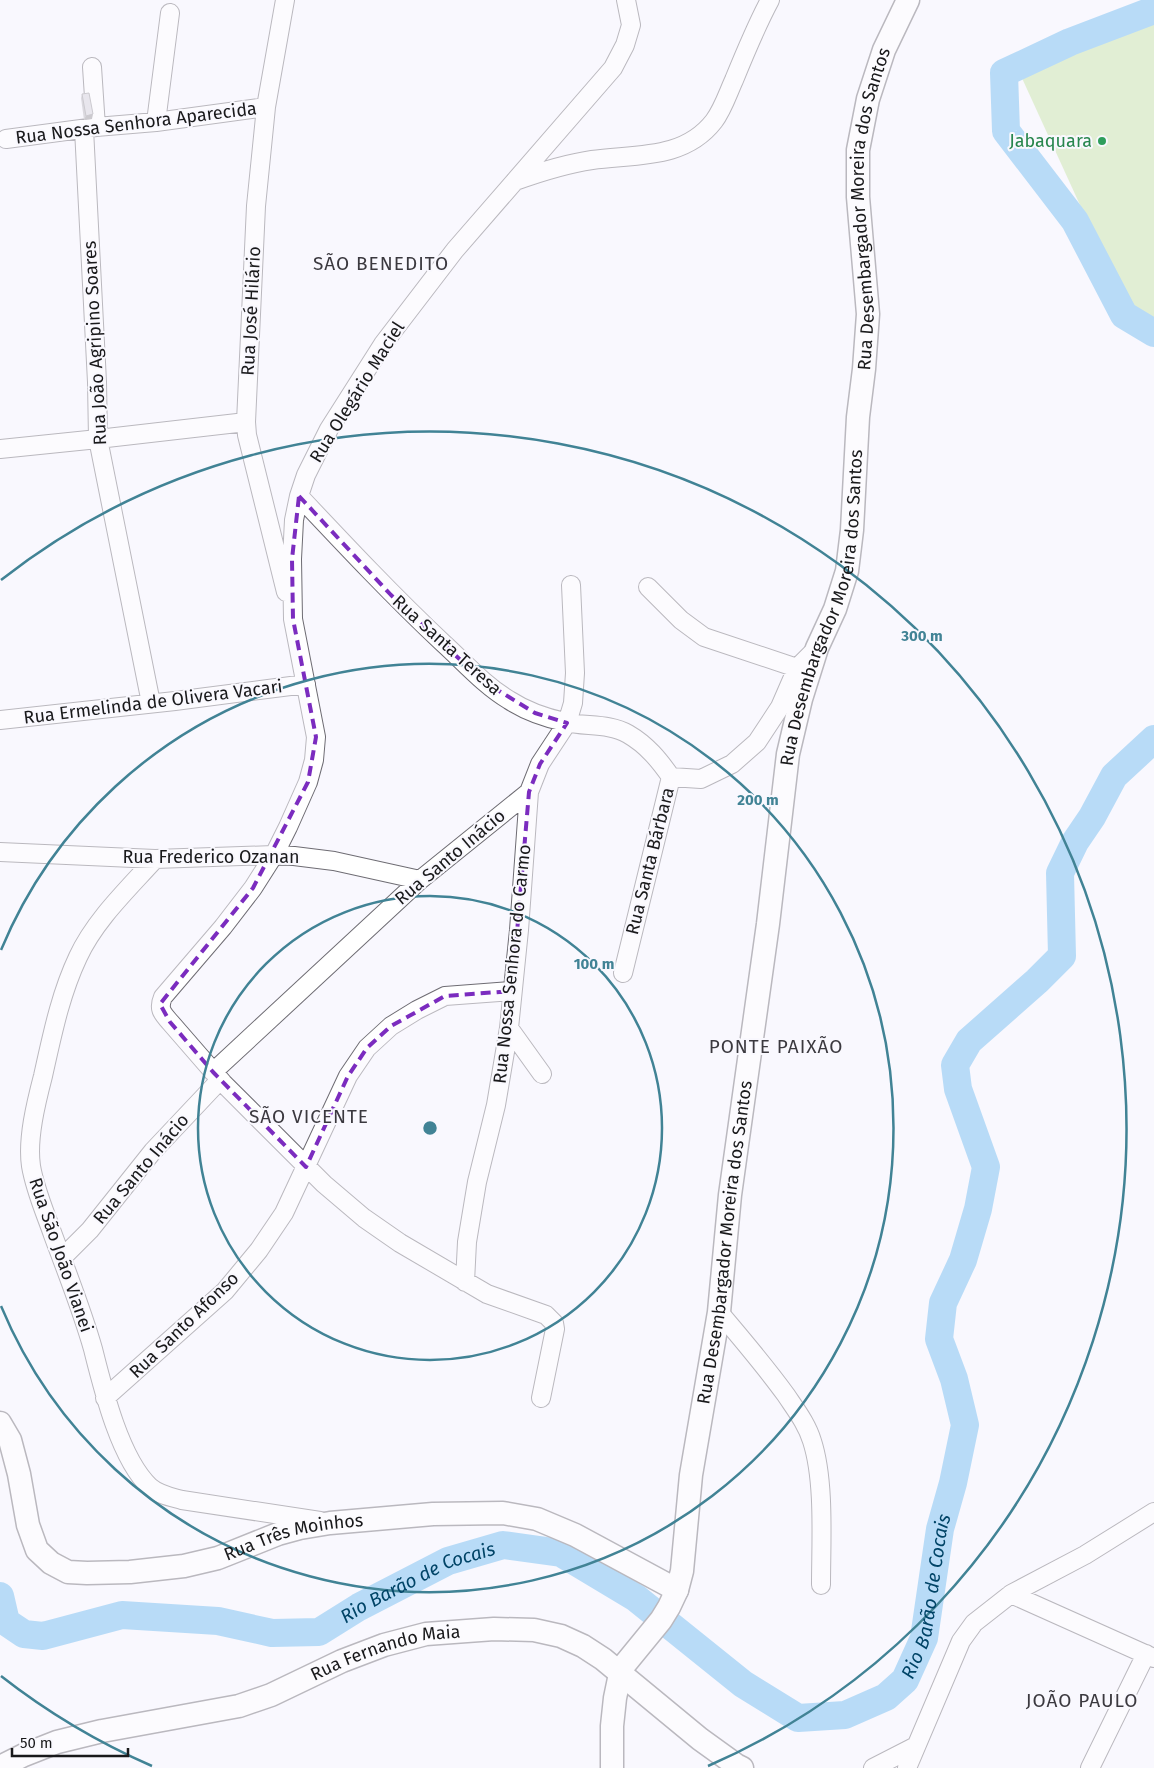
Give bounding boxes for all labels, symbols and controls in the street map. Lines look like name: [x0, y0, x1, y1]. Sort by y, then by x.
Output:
street label: Rua Desembargador Moreira dos Santos: [847, 45, 895, 371]
street label: Rua Nossa Senhora Aparecida: [14, 97, 258, 149]
place label: Jabaquara: [1009, 130, 1092, 152]
marker: Jabaquara: [1096, 135, 1108, 147]
street label: Rua João Agripino Soares: [79, 240, 111, 446]
street label: Rua José Hilário: [237, 246, 265, 376]
district label: SÃO BENEDITO: [313, 252, 449, 275]
street label: Rua Olegário Maciel: [305, 317, 409, 467]
street label: Rua Desembargador Moreira dos Santos: [776, 449, 867, 767]
street label: Rua Santa Teresa: [388, 590, 506, 700]
text: 300 m: [900, 627, 943, 645]
street label: Rua Ermelinda de Olivera Vacari: [22, 675, 284, 729]
street label: Rua Santa Bárbara: [621, 785, 679, 937]
text: 200 m: [737, 791, 779, 809]
street label: Rua Santo Inácio: [390, 804, 510, 910]
street label: Rua Nossa Senhora do Carmo: [488, 843, 536, 1085]
street label: Rua Frederico Ozanan: [122, 846, 300, 868]
text: 100 m: [574, 955, 614, 973]
district label: PONTE PAIXÃO: [709, 1035, 843, 1058]
street label: Rua Desembargador Moreira dos Santos: [692, 1079, 757, 1406]
district label: SÃO VICENTE: [249, 1105, 369, 1128]
street label: Rua Santo Inácio: [88, 1109, 194, 1229]
centre of rings: [421, 1119, 439, 1137]
street label: Rua São João Vianei: [24, 1175, 98, 1335]
street label: Rua Santo Afonso: [125, 1267, 243, 1383]
street label: Rua Três Moinhos: [221, 1509, 364, 1566]
water label: Rio Barão de Cocais: [896, 1511, 955, 1682]
water label: Rio Barão de Cocais: [336, 1536, 498, 1627]
street label: Rua Fernando Maia: [307, 1621, 461, 1685]
district label: JOÃO PAULO: [1026, 1689, 1138, 1712]
scale bar: [12, 1726, 129, 1758]
text: 50 m: [20, 1734, 53, 1752]

